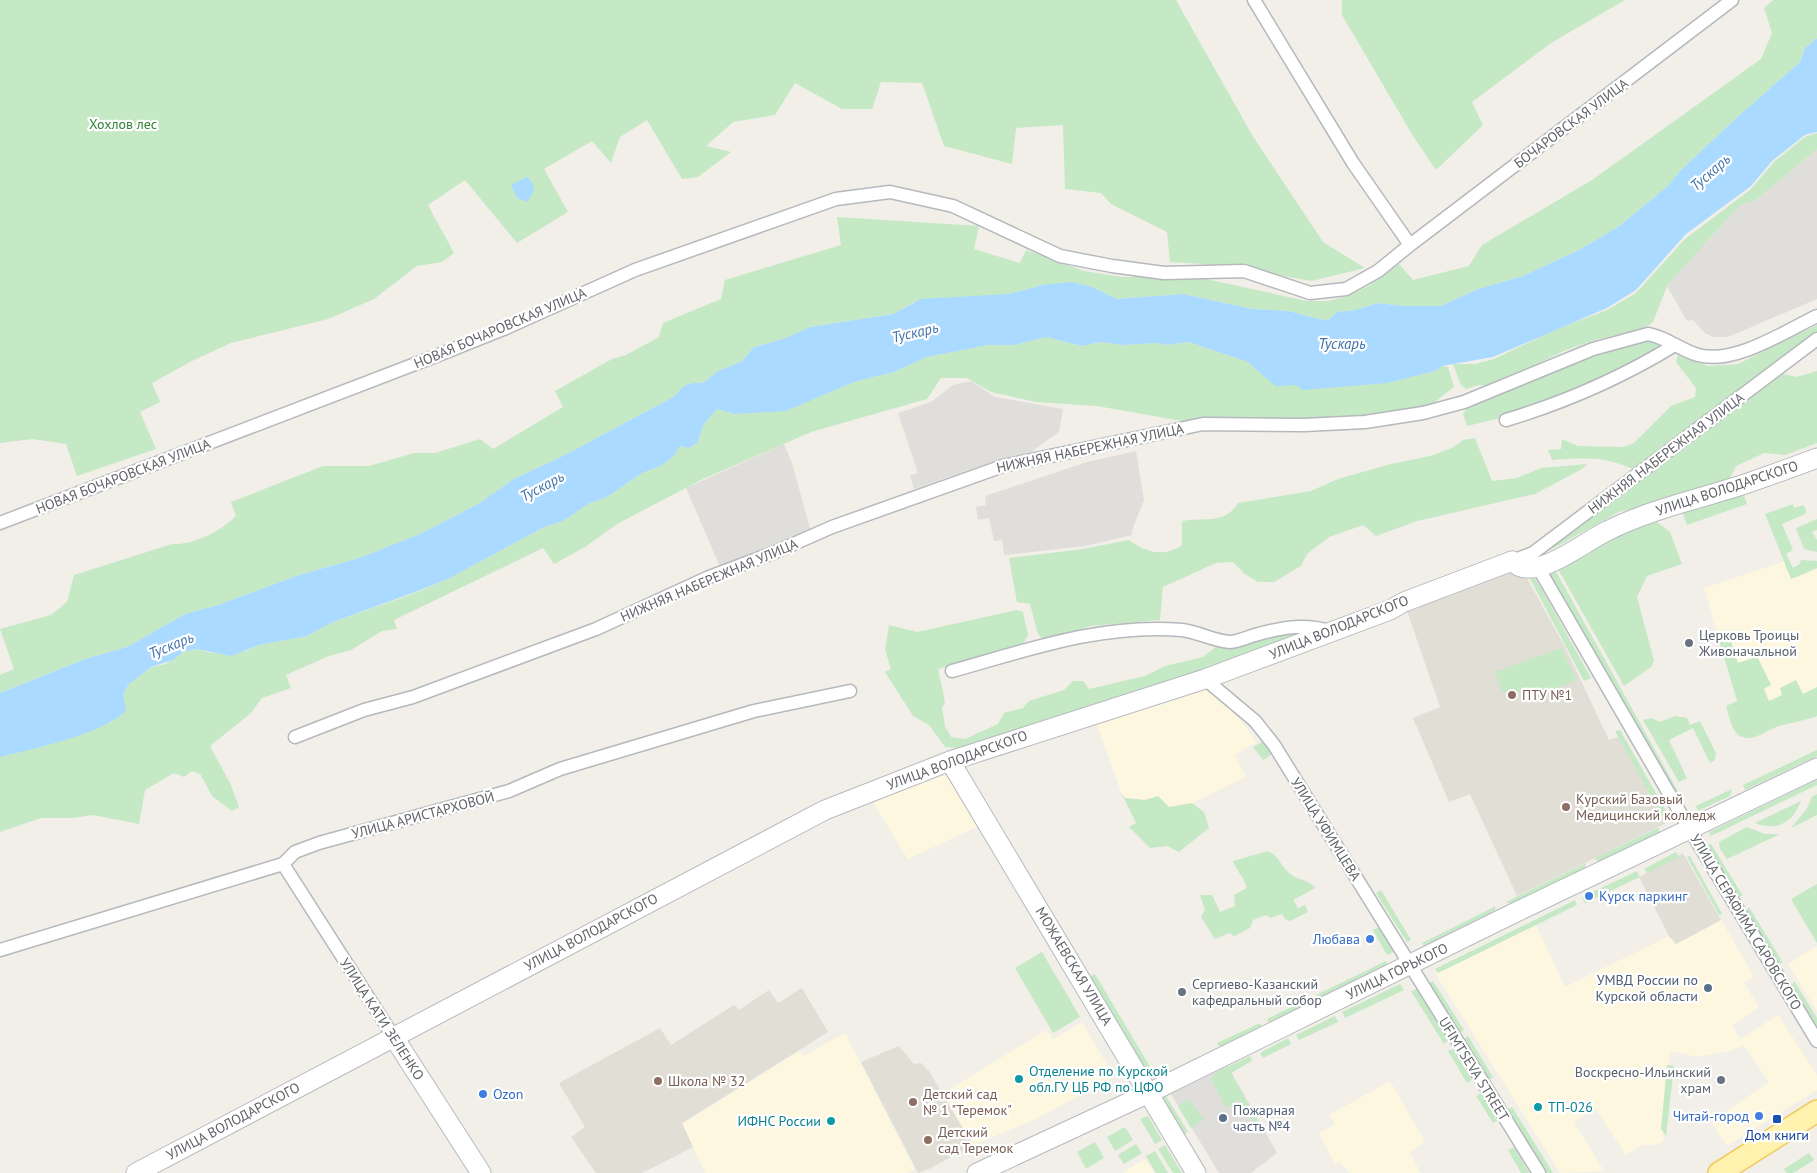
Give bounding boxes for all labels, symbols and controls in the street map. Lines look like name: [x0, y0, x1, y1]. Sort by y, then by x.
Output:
street label: БОЧАРОВСКАЯ УЛИЦА: [1510, 74, 1632, 172]
park label: Хохлов лес: [89, 115, 157, 133]
water label: Тускарь: [1686, 149, 1734, 195]
street label: НОВАЯ БОЧАРОВСКАЯ УЛИЦА: [411, 283, 590, 373]
water label: Тускарь: [890, 317, 940, 347]
water label: Тускарь: [1318, 334, 1366, 353]
street label: НИЖНЯЯ НАБЕРЕЖНАЯ УЛИЦА: [1584, 388, 1748, 518]
street label: НИЖНЯЯ НАБЕРЕЖНАЯ УЛИЦА: [995, 419, 1186, 477]
street label: НОВАЯ БОЧАРОВСКАЯ УЛИЦА: [33, 434, 214, 518]
street label: УЛИЦА ВОЛОДАРСКОГО: [1654, 457, 1800, 519]
water label: Тускарь: [517, 466, 568, 505]
street label: НИЖНЯЯ НАБЕРЕЖНАЯ УЛИЦА: [618, 534, 801, 626]
street label: УЛИЦА ВОЛОДАРСКОГО: [1267, 591, 1411, 663]
place label: Церковь Троицы Живоначальной: [1698, 626, 1799, 660]
water label: Тускарь: [146, 627, 197, 663]
marker: Церковь Троицы Живоначальной: [1683, 637, 1695, 649]
place label: ПТУ №1: [1522, 686, 1572, 704]
marker: ПТУ №1: [1506, 689, 1518, 701]
street label: УЛИЦА ВОЛОДАРСКОГО: [884, 726, 1030, 794]
street label: УЛИЦА УФИМЦЕВА: [1287, 774, 1365, 885]
street label: УЛИЦА АРИСТАРХОВОЙ: [350, 787, 496, 843]
place label: Курский Базовый Медицинский колледж: [1576, 790, 1716, 824]
marker: Курский Базовый Медицинский колледж: [1560, 801, 1572, 813]
street label: УЛИЦА СЕРАФИМА САРОВСКОГО: [1686, 831, 1806, 1013]
place label: Курск паркинг: [1599, 887, 1688, 905]
street label: УЛИЦА ВОЛОДАРСКОГО: [521, 889, 661, 975]
marker: Курск паркинг: [1583, 890, 1595, 902]
street label: МОЖАЕВСКАЯ УЛИЦА: [1032, 904, 1117, 1029]
place label: Любава: [1312, 930, 1360, 948]
marker: Любава: [1364, 933, 1376, 945]
street label: УЛИЦА ГОРЬКОГО: [1343, 939, 1451, 1003]
street label: УЛИЦА КАТИ ЗЕЛЕНКО: [336, 955, 428, 1083]
place label: УМВД России по Курской области: [1595, 971, 1698, 1005]
place label: Сергиево-Казанский кафедральный собор: [1192, 975, 1322, 1009]
marker: УМВД России по Курской области: [1702, 982, 1714, 994]
marker: Сергиево-Казанский кафедральный собор: [1176, 986, 1188, 998]
street label: UFIMTSEVA STREET: [1435, 1014, 1513, 1125]
place label: Отделение по Курской обл.ГУ ЦБ РФ по ЦФО: [1029, 1062, 1168, 1096]
place label: Воскресно-Ильинский храм: [1575, 1063, 1711, 1097]
place label: Школа № 32: [668, 1072, 745, 1090]
marker: Отделение по Курской обл.ГУ ЦБ РФ по ЦФО: [1013, 1073, 1025, 1085]
marker: Воскресно-Ильинский храм: [1715, 1074, 1727, 1086]
marker: Школа № 32: [652, 1075, 664, 1087]
street label: УЛИЦА ВОЛОДАРСКОГО: [163, 1078, 303, 1164]
place label: Ozon: [493, 1085, 523, 1103]
place label: Детский сад № 1 "Теремок": [923, 1085, 1012, 1119]
marker: Ozon: [477, 1088, 489, 1100]
marker: Детский сад № 1 "Теремок": [907, 1096, 919, 1108]
place label: ТП-026: [1548, 1098, 1593, 1116]
place label: Пожарная часть №4: [1233, 1101, 1295, 1135]
marker: ТП-026: [1532, 1101, 1544, 1113]
place label: Читай-город: [1673, 1107, 1749, 1125]
marker: Читай-город: [1753, 1110, 1765, 1122]
place label: ИФНС России: [738, 1112, 821, 1130]
marker: Пожарная часть №4: [1217, 1112, 1229, 1124]
marker: Дом книги: [1771, 1113, 1783, 1125]
marker: ИФНС России: [825, 1115, 837, 1127]
place label: Детский сад Теремок: [938, 1123, 1013, 1157]
place label: Дом книги: [1745, 1126, 1809, 1144]
marker: Детский сад Теремок: [922, 1134, 934, 1146]

